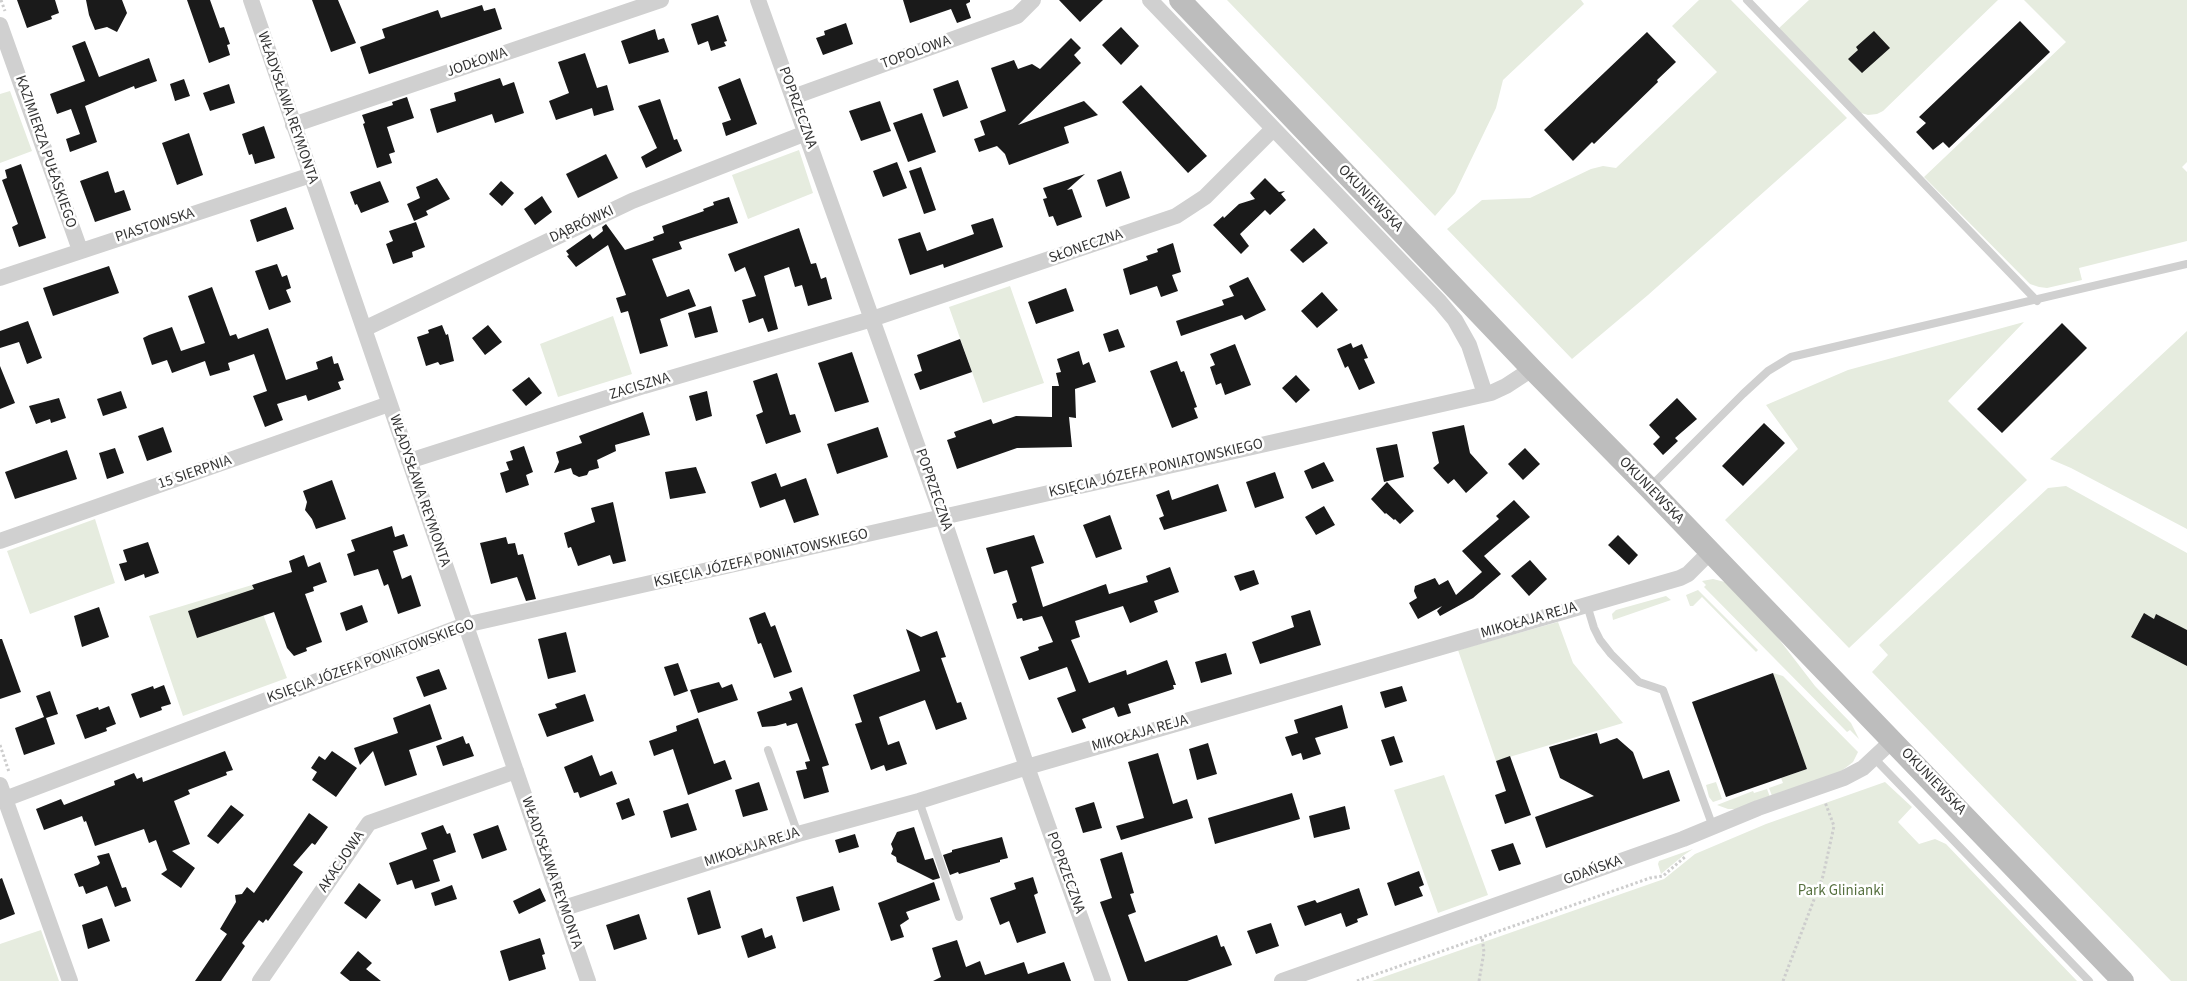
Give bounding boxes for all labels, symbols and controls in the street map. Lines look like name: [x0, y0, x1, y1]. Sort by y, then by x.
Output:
street label: WŁADYSŁAWA REYMONTA: [253, 30, 321, 186]
street label: TOPOLOWA: [879, 32, 953, 74]
street label: JODŁOWA: [444, 44, 510, 82]
street label: POPRZECZNA: [774, 65, 820, 151]
street label: KAZIMIERZA PUŁASKIEGO: [10, 73, 80, 231]
street label: OKUNIEWSKA: [1334, 162, 1406, 236]
street label: DĄBRÓWKI: [547, 202, 617, 248]
street label: PIASTOWSKA: [113, 205, 197, 247]
street label: SŁONECZNA: [1047, 226, 1125, 268]
street label: ZACISZNA: [608, 369, 672, 405]
street label: WŁADYSŁAWA REYMONTA: [385, 413, 453, 569]
street label: KSIĘCIA JÓZEFA PONIATOWSKIEGO: [1047, 436, 1265, 502]
street label: POPRZECZNA: [911, 447, 955, 533]
street label: 15 SIERPNIA: [156, 452, 234, 494]
street label: OKUNIEWSKA: [1615, 454, 1687, 528]
street label: KSIĘCIA JÓZEFA PONIATOWSKIEGO: [652, 526, 870, 592]
street label: MIKOŁAJA REJA: [1479, 599, 1579, 643]
street label: KSIĘCIA JÓZEFA PONIATOWSKIEGO: [265, 616, 477, 708]
street label: MIKOŁAJA REJA: [1090, 712, 1190, 756]
street label: OKUNIEWSKA: [1897, 745, 1969, 819]
street label: WŁADYSŁAWA REYMONTA: [517, 795, 585, 951]
street label: MIKOŁAJA REJA: [702, 824, 802, 872]
street label: AKACJOWA: [315, 828, 369, 896]
street label: POPRZECZNA: [1042, 830, 1088, 916]
street label: GDAŃSKA: [1561, 852, 1625, 890]
park label: Park Glinianki: [1798, 883, 1884, 901]

